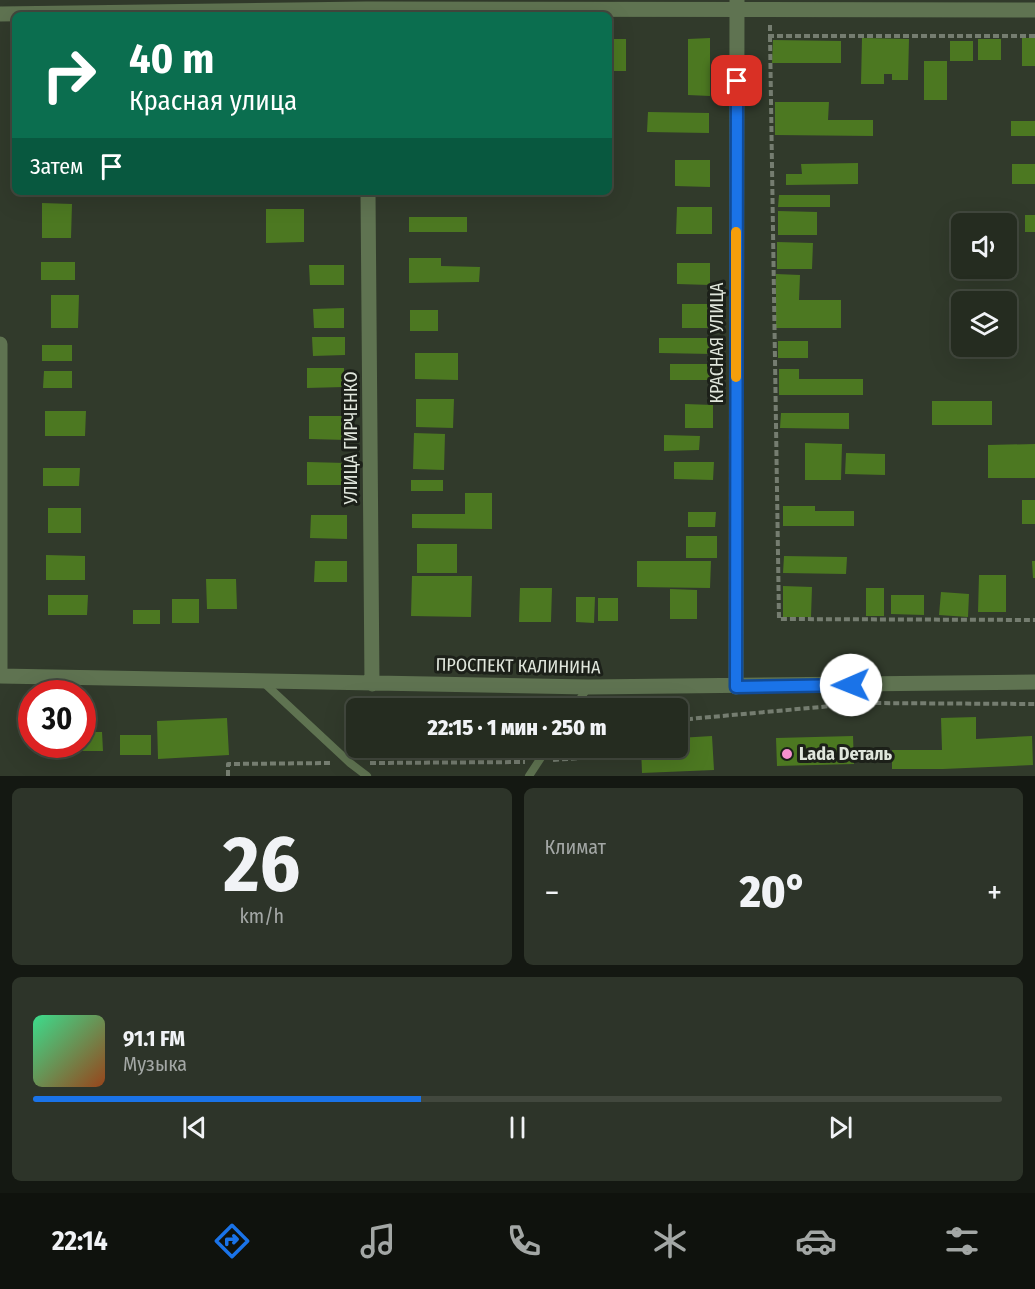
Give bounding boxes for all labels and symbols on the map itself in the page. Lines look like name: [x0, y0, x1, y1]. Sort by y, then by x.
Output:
pin: [711, 55, 762, 106]
street label: КРАСНАЯ УЛИЦА: [706, 282, 728, 404]
street label: УЛИЦА ГИРЧЕНКО: [340, 372, 362, 505]
position arrow: [819, 653, 883, 717]
street label: ПРОСПЕКТ КАЛИНИНА: [435, 654, 601, 678]
speed limit sign: 30: [18, 680, 96, 758]
place label: Lada Dеталь: [799, 743, 893, 765]
marker: Lada Dеталь: [780, 747, 794, 761]

